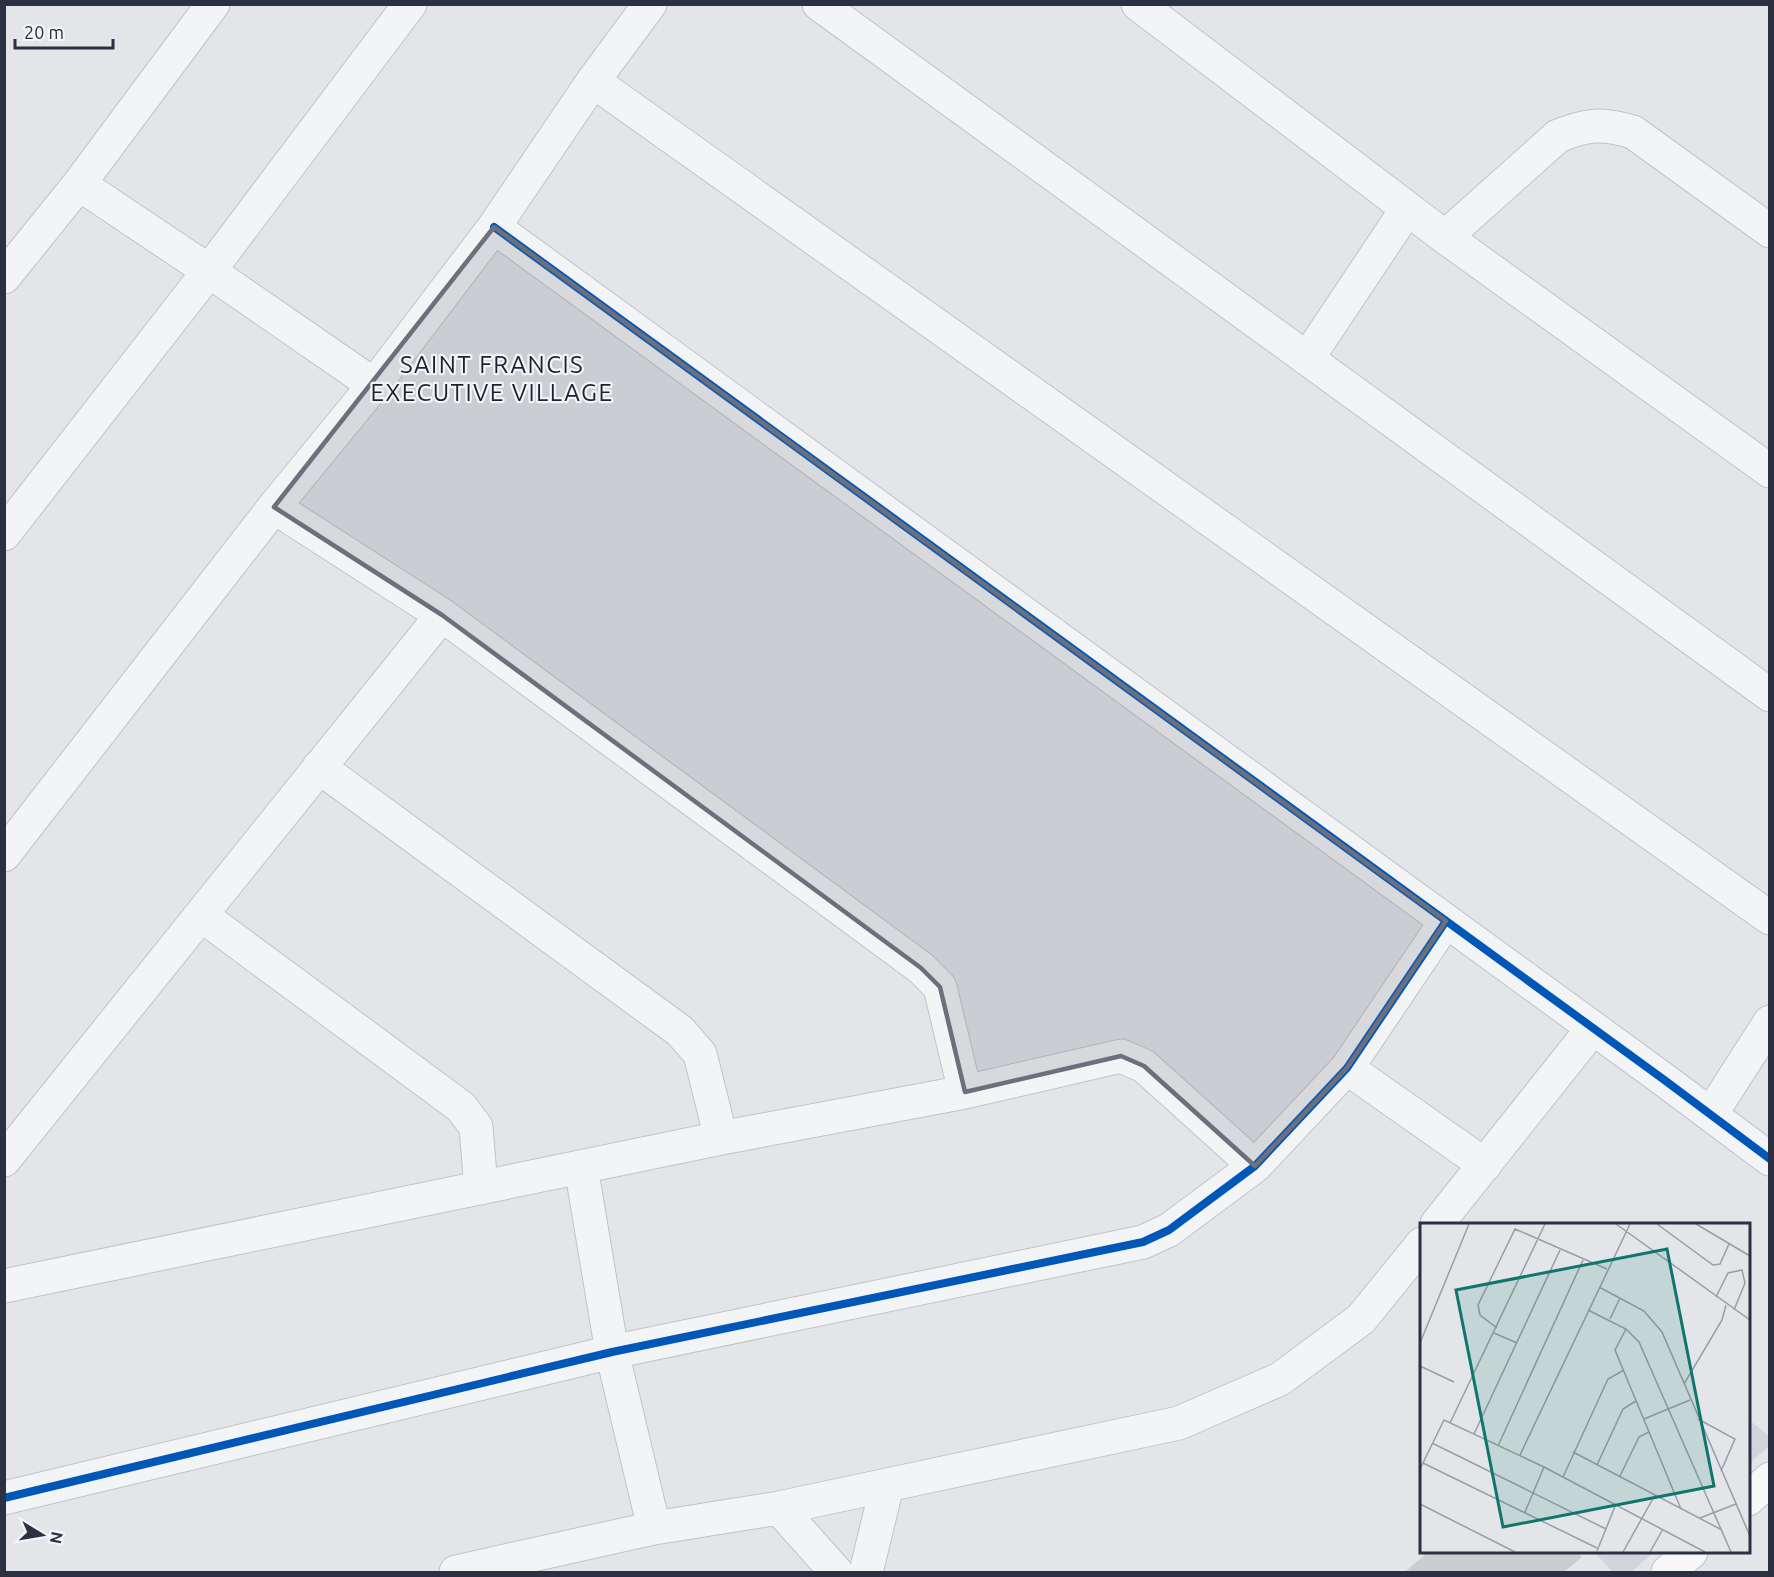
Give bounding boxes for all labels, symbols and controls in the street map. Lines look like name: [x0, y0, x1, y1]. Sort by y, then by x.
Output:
scale bar: [15, 12, 112, 50]
text: 20 m: [24, 22, 64, 42]
district label: SAINT FRANCIS EXECUTIVE VILLAGE: [371, 351, 613, 406]
inset map: [1420, 1223, 1750, 1553]
north arrow: [12, 1505, 72, 1565]
text: N: [47, 1530, 67, 1545]

